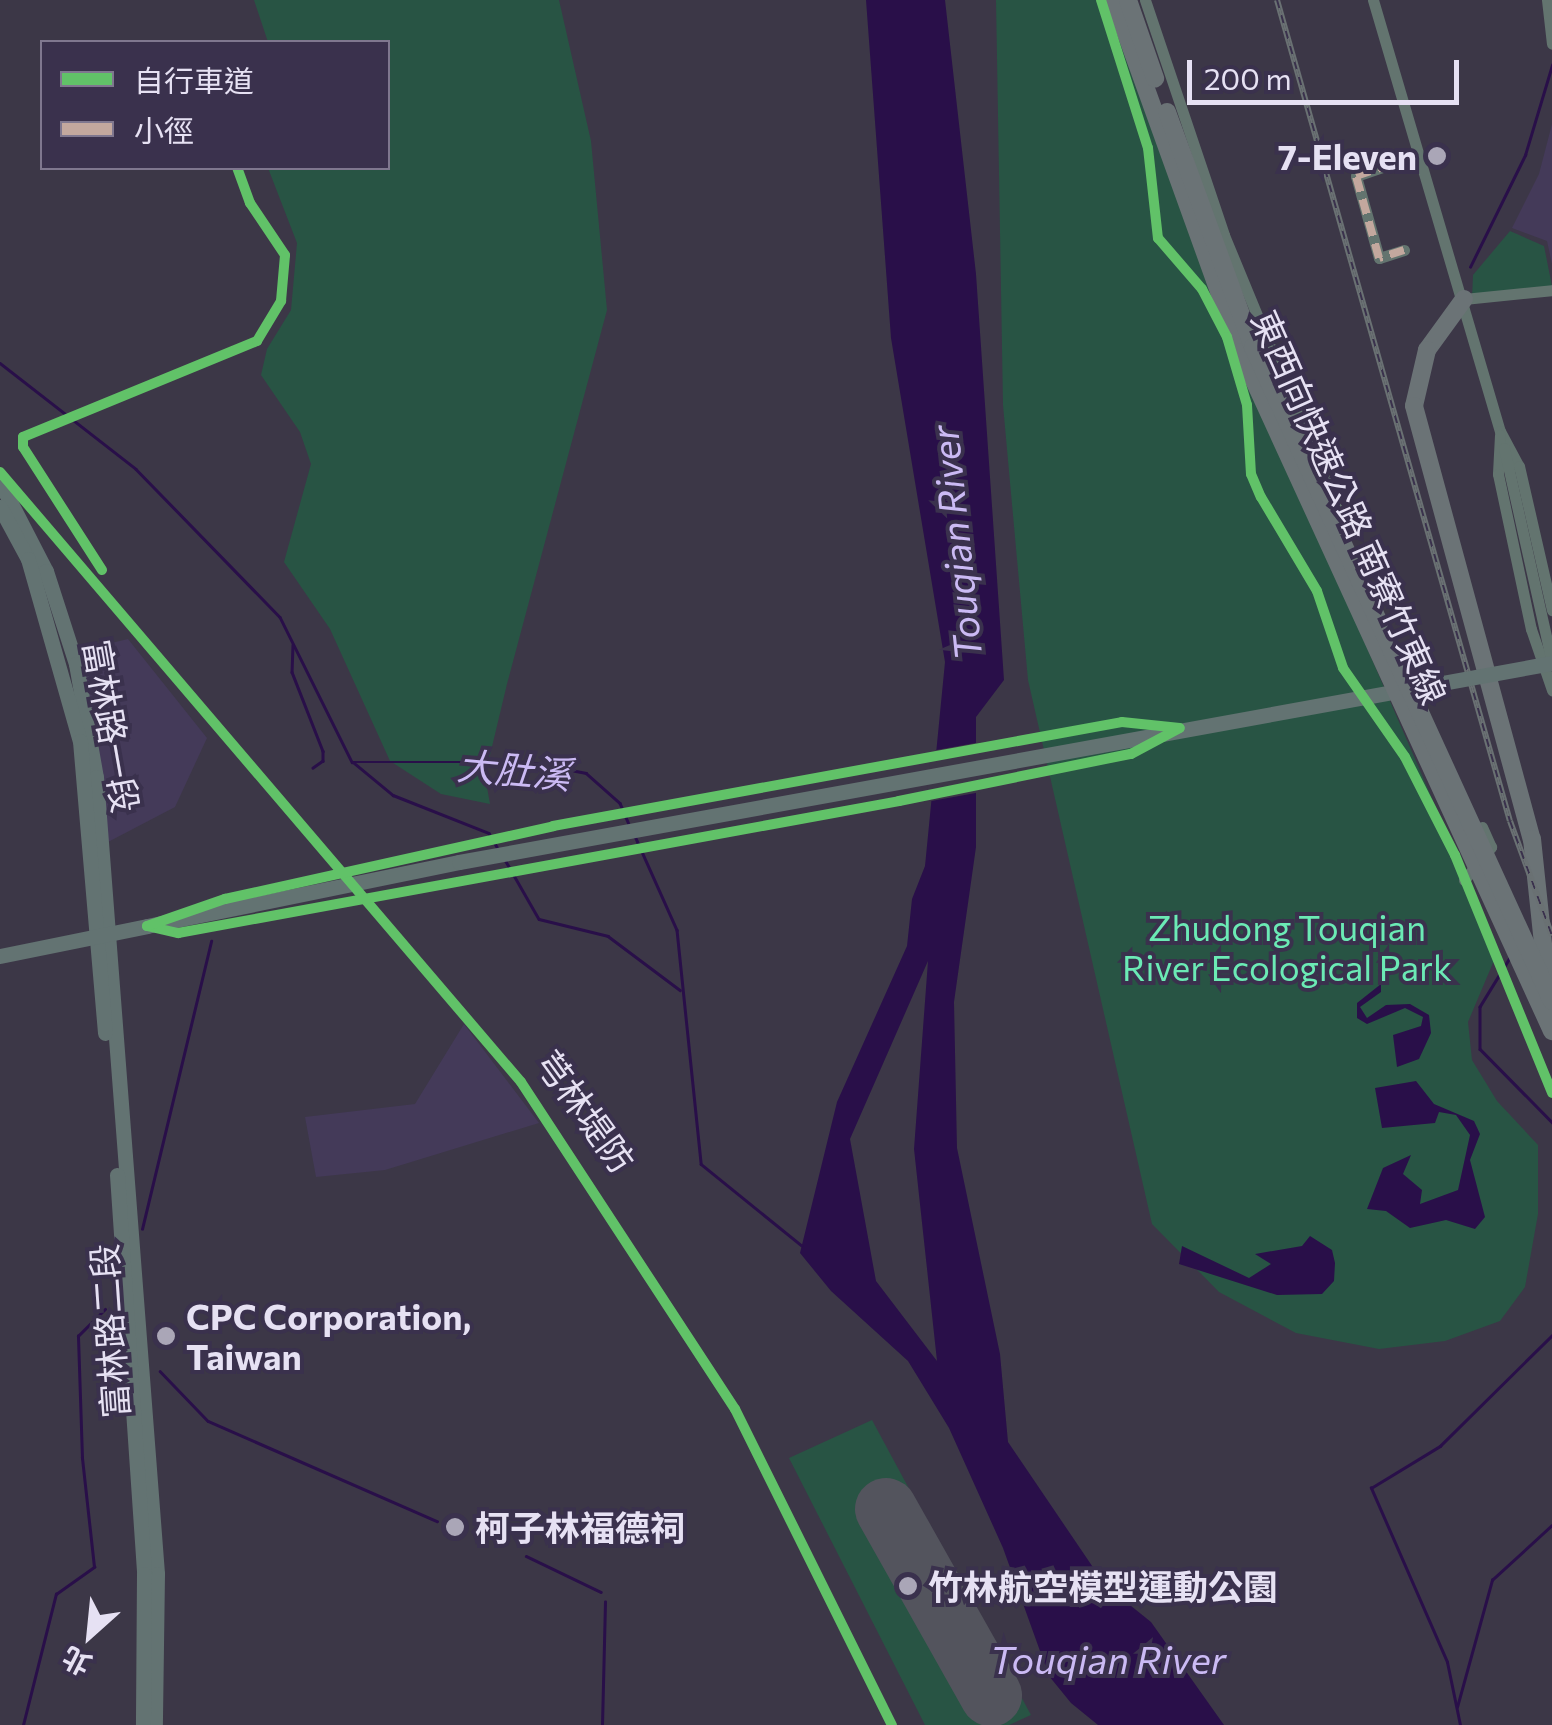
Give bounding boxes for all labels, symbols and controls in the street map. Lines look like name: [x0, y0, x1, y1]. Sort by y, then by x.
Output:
legend: [40, 40, 390, 170]
scale bar: [1192, 40, 1464, 102]
text: 200 m: [1204, 59, 1292, 96]
text: 自行車道: [134, 61, 254, 98]
text: 小徑: [134, 111, 194, 148]
place label: 7-Eleven: [1278, 135, 1417, 177]
marker: 7-Eleven: [1426, 145, 1448, 167]
street label: 東西向快速公路 南寮竹東線: [1244, 304, 1456, 710]
water label: Touqian River: [920, 423, 990, 663]
street label: 富林路一段: [76, 636, 148, 816]
water label: 大肚溪: [455, 741, 573, 797]
park label: Zhudong Touqian River Ecological Park: [1122, 906, 1452, 988]
street label: 芎林堤防: [528, 1042, 644, 1180]
street label: 富林路二段: [82, 1242, 136, 1420]
place label: CPC Corporation, Taiwan: [186, 1295, 471, 1377]
marker: CPC Corporation, Taiwan: [155, 1325, 177, 1347]
place label: 柯子林福德祠: [475, 1506, 685, 1548]
marker: 柯子林福德祠: [444, 1516, 466, 1538]
place label: 竹林航空模型運動公園: [928, 1565, 1278, 1607]
marker: 竹林航空模型運動公園: [897, 1575, 919, 1597]
north arrow: [40, 1585, 140, 1685]
water label: Touqian River: [990, 1636, 1226, 1682]
text: 北: [56, 1640, 97, 1683]

